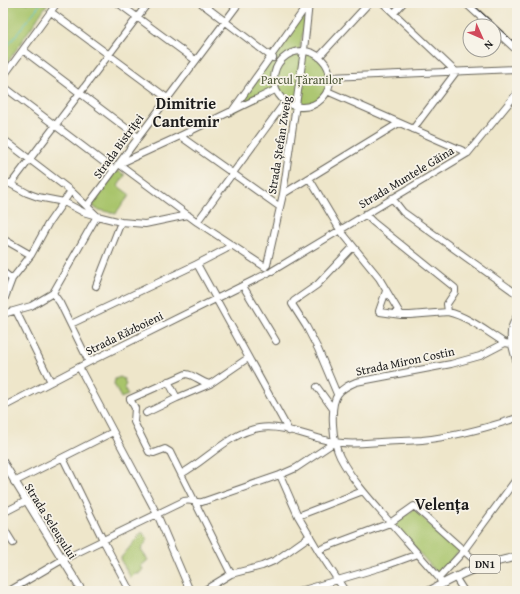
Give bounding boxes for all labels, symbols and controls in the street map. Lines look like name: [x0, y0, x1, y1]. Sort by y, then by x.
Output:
north arrow: [462, 18, 502, 58]
text: N: [480, 37, 497, 54]
park label: Parcul Țăranilor: [261, 71, 343, 88]
district label: Dimitrie Cantemir: [153, 91, 220, 133]
street label: Strada Ștefan Zweig: [263, 94, 295, 195]
street label: Strada Bistriței: [89, 110, 148, 182]
street label: Strada Muntele Găina: [355, 142, 457, 212]
street label: Strada Războieni: [82, 307, 166, 359]
street label: Strada Miron Costin: [354, 342, 456, 380]
street label: Strada Seleușului: [21, 480, 82, 563]
district label: Velența: [415, 492, 470, 516]
road number: DN1: [470, 555, 500, 573]

